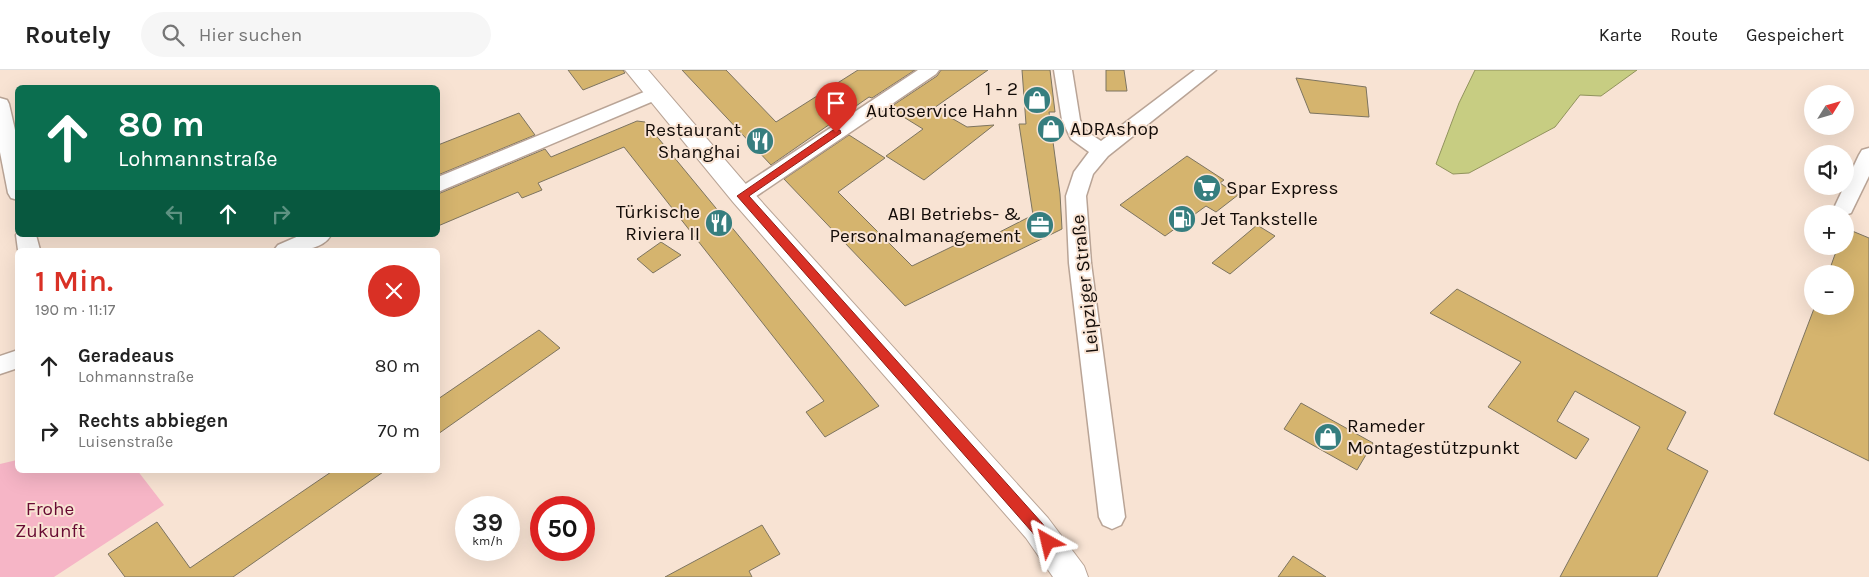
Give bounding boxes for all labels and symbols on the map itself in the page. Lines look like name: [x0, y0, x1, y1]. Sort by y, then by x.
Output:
place label: 1 - 2 Autoservice Hahn: [866, 78, 1018, 122]
pin: [815, 82, 857, 133]
shop icon: 1 - 2 Autoservice Hahn: [1022, 85, 1052, 115]
north arrow: [1804, 85, 1854, 135]
shop icon: ADRAshop: [1036, 114, 1066, 144]
place label: ADRAshop: [1070, 118, 1159, 140]
place label: Restaurant Shanghai: [645, 119, 741, 163]
restaurant icon: Restaurant Shanghai: [745, 126, 775, 156]
supermarket icon: Spar Express: [1192, 173, 1222, 203]
place label: Spar Express: [1226, 177, 1339, 199]
place label: Türkische Riviera II: [616, 201, 700, 245]
place label: ABI Betriebs- & Personalmanagement: [829, 203, 1021, 247]
fuel station icon: Jet Tankstelle: [1167, 204, 1197, 234]
restaurant icon: Türkische Riviera II: [704, 208, 734, 238]
place label: Jet Tankstelle: [1201, 208, 1318, 230]
office icon: ABI Betriebs- & Personalmanagement: [1025, 210, 1055, 240]
street label: Leipziger Straße: [1067, 214, 1103, 354]
place label: Rameder Montagestützpunkt: [1347, 415, 1520, 459]
shop icon: Rameder Montagestützpunkt: [1313, 422, 1343, 452]
speed limit sign: 50: [530, 496, 595, 561]
park label: Frohe Zukunft: [15, 498, 85, 542]
position arrow: [1021, 515, 1073, 567]

